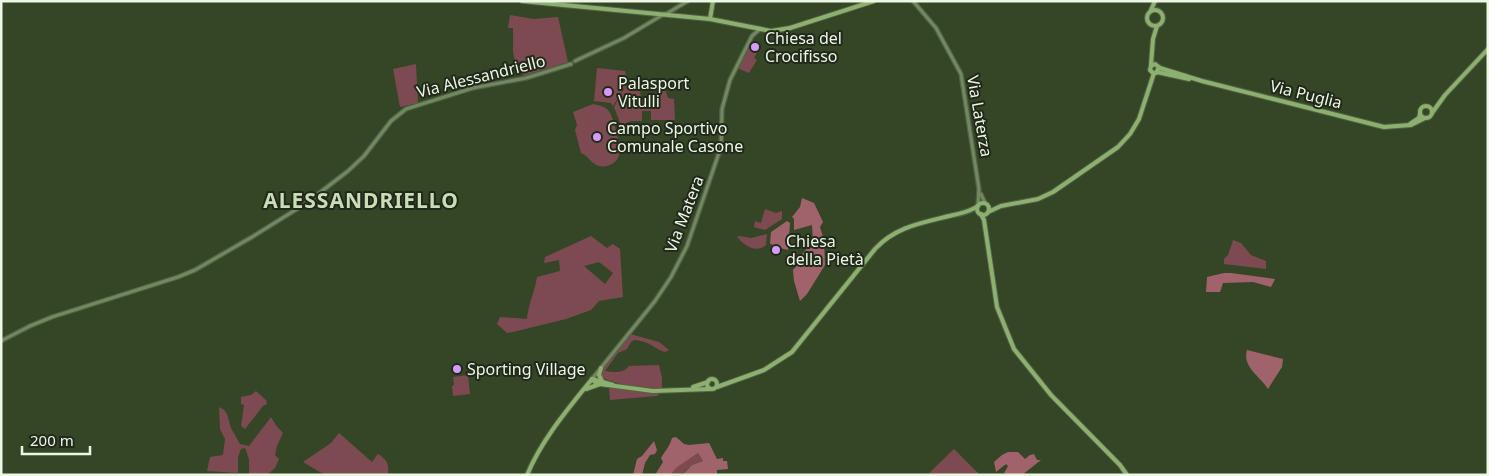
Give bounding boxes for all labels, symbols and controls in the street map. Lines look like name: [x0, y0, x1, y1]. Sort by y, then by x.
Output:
place label: Chiesa del Crocifisso: [765, 27, 842, 67]
marker: Chiesa del Crocifisso: [749, 41, 761, 53]
street label: Via Alessandriello: [414, 49, 548, 103]
place label: Palasport Vitulli: [618, 72, 690, 112]
street label: Via Laterza: [962, 74, 998, 158]
street label: Via Puglia: [1268, 74, 1344, 114]
marker: Palasport Vitulli: [602, 86, 614, 98]
place label: Campo Sportivo Comunale Casone: [607, 117, 743, 157]
marker: Campo Sportivo Comunale Casone: [591, 131, 603, 143]
street label: Via Matera: [659, 173, 709, 255]
district label: ALESSANDRIELLO: [263, 186, 459, 214]
place label: Chiesa della Pietà: [786, 230, 864, 270]
marker: Chiesa della Pietà: [770, 244, 782, 256]
place label: Sporting Village: [467, 358, 586, 380]
marker: Sporting Village: [451, 363, 463, 375]
scale bar: [22, 424, 90, 456]
text: 200 m: [30, 430, 74, 450]

